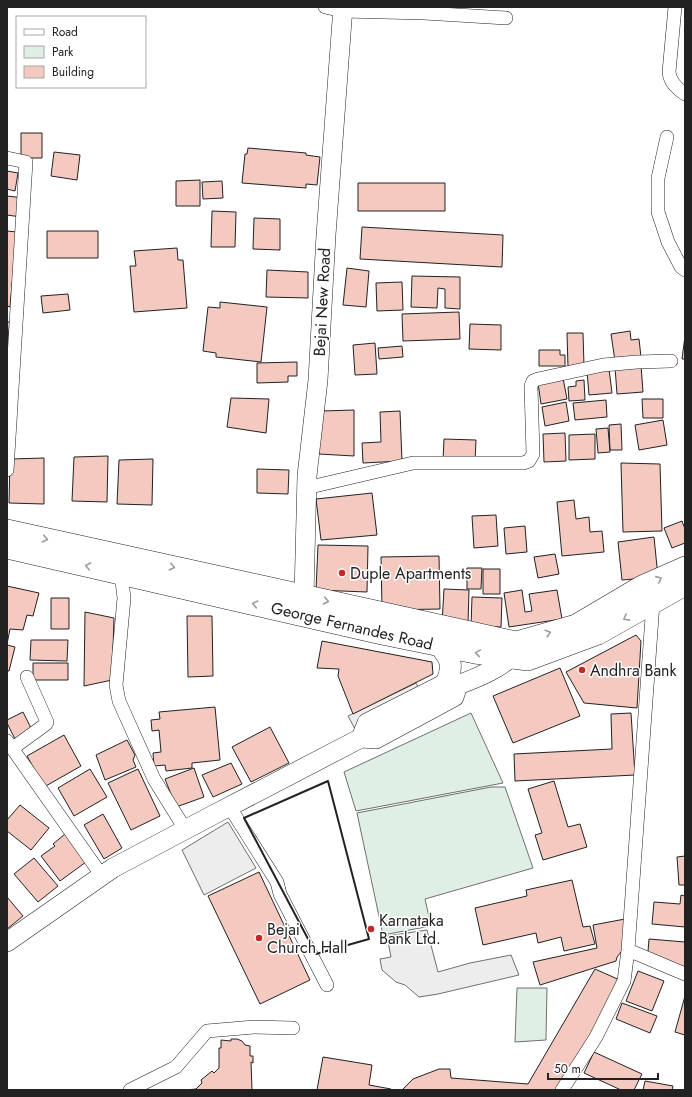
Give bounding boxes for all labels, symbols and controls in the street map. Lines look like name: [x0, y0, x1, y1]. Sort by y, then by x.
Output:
legend: [16, 16, 146, 88]
text: Road: [52, 23, 78, 41]
text: Park: [52, 43, 74, 61]
text: Building: [52, 63, 94, 81]
street label: Bejai New Road: [308, 247, 336, 357]
one-way arrow: [42, 535, 48, 543]
place label: Duple Apartments: [350, 562, 471, 585]
one-way arrow: [84, 563, 91, 571]
one-way arrow: [169, 563, 175, 571]
marker: Duple Apartments: [337, 568, 347, 578]
one-way arrow: [654, 576, 662, 584]
street label: George Fernandes Road: [269, 596, 435, 656]
one-way arrow: [323, 596, 329, 604]
one-way arrow: [252, 601, 258, 609]
one-way arrow: [623, 613, 631, 620]
one-way arrow: [545, 629, 552, 638]
one-way arrow: [475, 650, 481, 658]
place label: Andhra Bank: [590, 659, 677, 682]
marker: Andhra Bank: [577, 665, 587, 675]
place label: Karnataka Bank Ltd.: [379, 909, 444, 950]
place label: Bejai Church Hall: [267, 918, 347, 959]
marker: Karnataka Bank Ltd.: [366, 924, 376, 934]
marker: Bejai Church Hall: [254, 933, 264, 943]
scale bar: [548, 1055, 658, 1081]
text: 50 m: [554, 1060, 581, 1078]

